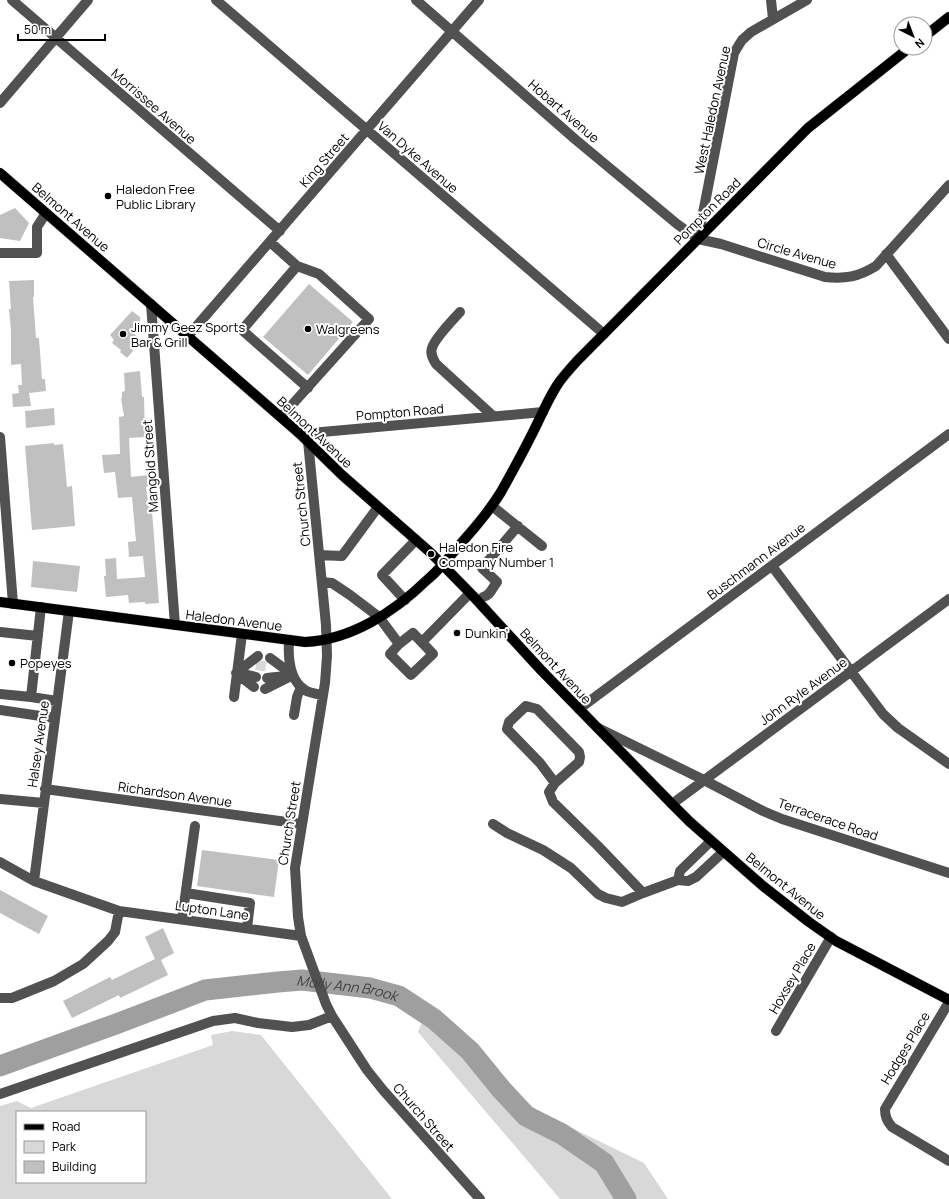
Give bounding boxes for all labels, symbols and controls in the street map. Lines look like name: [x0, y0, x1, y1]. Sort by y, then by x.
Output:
scale bar: [18, 16, 105, 42]
north arrow: [893, 16, 933, 56]
text: 50 m: [24, 21, 51, 38]
text: N: [912, 36, 928, 52]
street label: West Haledon Avenue: [690, 44, 734, 176]
street label: Morrissee Avenue: [108, 64, 201, 148]
street label: Hobart Avenue: [525, 75, 604, 147]
street label: Van Dyke Avenue: [374, 117, 462, 197]
street label: King Street: [295, 129, 353, 191]
street label: Pompton Road: [670, 174, 744, 248]
street label: Belmont Avenue: [28, 178, 114, 256]
place label: Haledon Free Public Library: [116, 180, 196, 213]
marker: Haledon Free Public Library: [103, 191, 113, 201]
street label: Circle Avenue: [755, 233, 839, 273]
place label: Jimmy Geez Sports Bar & Grill: [131, 318, 245, 351]
place label: Walgreens: [316, 320, 380, 338]
marker: Walgreens: [303, 324, 313, 334]
marker: Jimmy Geez Sports Bar & Grill: [118, 329, 128, 339]
street label: Belmont Avenue: [273, 392, 357, 472]
street label: Pompton Road: [355, 399, 445, 425]
street label: Mangold Street: [138, 419, 162, 513]
street label: Church Street: [288, 461, 314, 547]
street label: Buschmann Avenue: [703, 518, 809, 604]
place label: Haledon Fire Company Number 1: [439, 538, 554, 571]
marker: Haledon Fire Company Number 1: [426, 549, 436, 559]
street label: Haledon Avenue: [185, 605, 284, 635]
place label: Dunkin': [465, 624, 509, 642]
street label: Belmont Avenue: [516, 624, 596, 708]
marker: Dunkin': [452, 628, 462, 638]
street label: John Ryle Avenue: [755, 653, 851, 729]
place label: Popeyes: [20, 654, 72, 672]
marker: Popeyes: [7, 658, 17, 668]
street label: Halsey Avenue: [23, 699, 53, 789]
street label: Richardson Avenue: [117, 777, 234, 811]
street label: Church Street: [273, 780, 305, 866]
street label: Terracerace Road: [775, 793, 881, 845]
street label: Belmont Avenue: [743, 848, 830, 924]
street label: Lupton Lane: [174, 896, 250, 924]
street label: Hoxsey Place: [764, 939, 820, 1017]
water label: Molly Ann Brook: [296, 970, 402, 1005]
street label: Hodges Place: [876, 1008, 934, 1088]
street label: Church Street: [389, 1079, 459, 1155]
legend: [16, 1111, 146, 1183]
text: Road: [52, 1118, 80, 1135]
text: Park: [52, 1138, 77, 1155]
text: Building: [52, 1158, 96, 1175]

